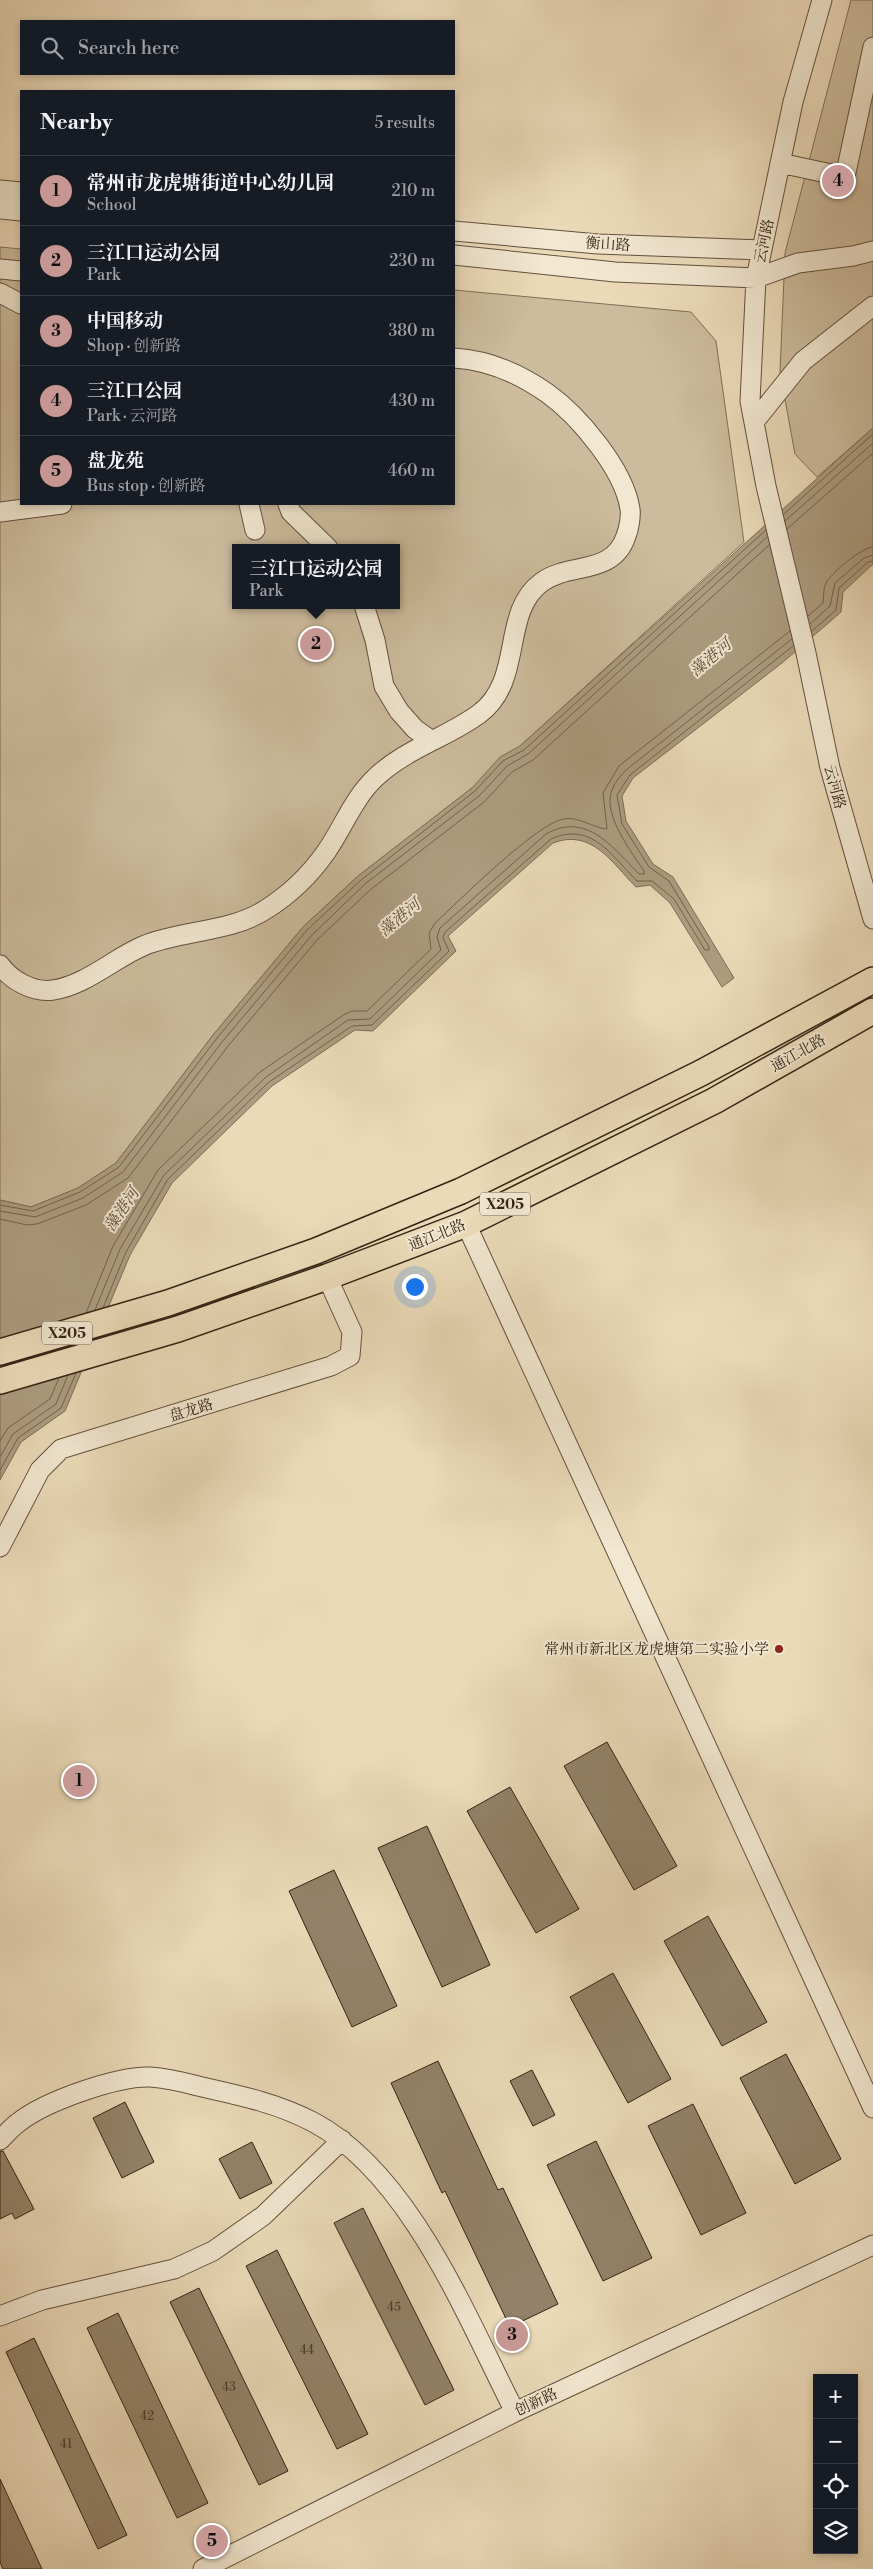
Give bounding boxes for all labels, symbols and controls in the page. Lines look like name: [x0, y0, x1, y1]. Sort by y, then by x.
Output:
search box: [20, 20, 455, 75]
icon: search: [38, 34, 66, 62]
text: Search here: [78, 36, 179, 60]
text: Nearby: [40, 110, 113, 136]
text: 5 results: [374, 113, 435, 133]
pin: 4: [822, 162, 854, 200]
text: 常州市龙虎塘街道中心幼儿园: [87, 171, 334, 195]
text: 1: [52, 181, 60, 201]
text: 210 m: [391, 181, 435, 201]
text: School: [87, 195, 136, 215]
street label: 云河路: [751, 217, 778, 265]
street label: 衡山路: [585, 234, 631, 255]
text: 三江口运动公园: [87, 241, 220, 265]
text: 2: [51, 251, 61, 271]
text: 230 m: [389, 251, 435, 271]
text: Park: [87, 265, 120, 285]
text: 中国移动: [87, 309, 163, 333]
text: 3: [51, 321, 61, 341]
text: 380 m: [388, 321, 435, 341]
text: Shop · 创新路: [87, 336, 181, 356]
text: 三江口公园: [87, 379, 182, 403]
text: 4: [51, 391, 61, 411]
text: 430 m: [389, 391, 435, 411]
text: Park · 云河路: [87, 406, 178, 426]
text: 盘龙苑: [87, 449, 144, 473]
text: 5: [51, 461, 61, 481]
text: 460 m: [388, 461, 435, 481]
text: Bus stop · 创新路: [87, 476, 206, 496]
popup: [232, 544, 400, 609]
text: 三江口运动公园: [249, 557, 383, 581]
text: Park: [249, 581, 283, 601]
pin: 2: [300, 625, 332, 663]
water label: 藻港河: [686, 633, 738, 681]
street label: 云河路: [820, 763, 850, 811]
water label: 藻港河: [375, 893, 427, 941]
street label: 通江北路: [767, 1031, 829, 1076]
water label: 藻港河: [100, 1182, 145, 1235]
road number: X205: [480, 1192, 530, 1216]
street label: 通江北路: [406, 1215, 469, 1256]
your location: [402, 1274, 428, 1300]
road number: X205: [42, 1322, 92, 1345]
street label: 盘龙路: [167, 1395, 215, 1426]
place label: 常州市新北区龙虎塘第二实验小学: [544, 1640, 769, 1659]
marker: 常州市新北区龙虎塘第二实验小学: [773, 1643, 785, 1655]
pin: 1: [63, 1762, 95, 1800]
house number: 45: [387, 2300, 401, 2315]
pin: 3: [496, 2316, 528, 2354]
house number: 44: [300, 2343, 314, 2358]
map controls: [813, 2374, 858, 2554]
button: +: [813, 2374, 858, 2419]
house number: 43: [222, 2380, 236, 2395]
street label: 创新路: [512, 2384, 561, 2421]
house number: 42: [140, 2409, 154, 2424]
button: −: [813, 2419, 858, 2464]
house number: 41: [60, 2437, 73, 2452]
button: locate: [813, 2464, 858, 2509]
button: layers: [813, 2509, 858, 2554]
pin: 5: [196, 2522, 228, 2560]

